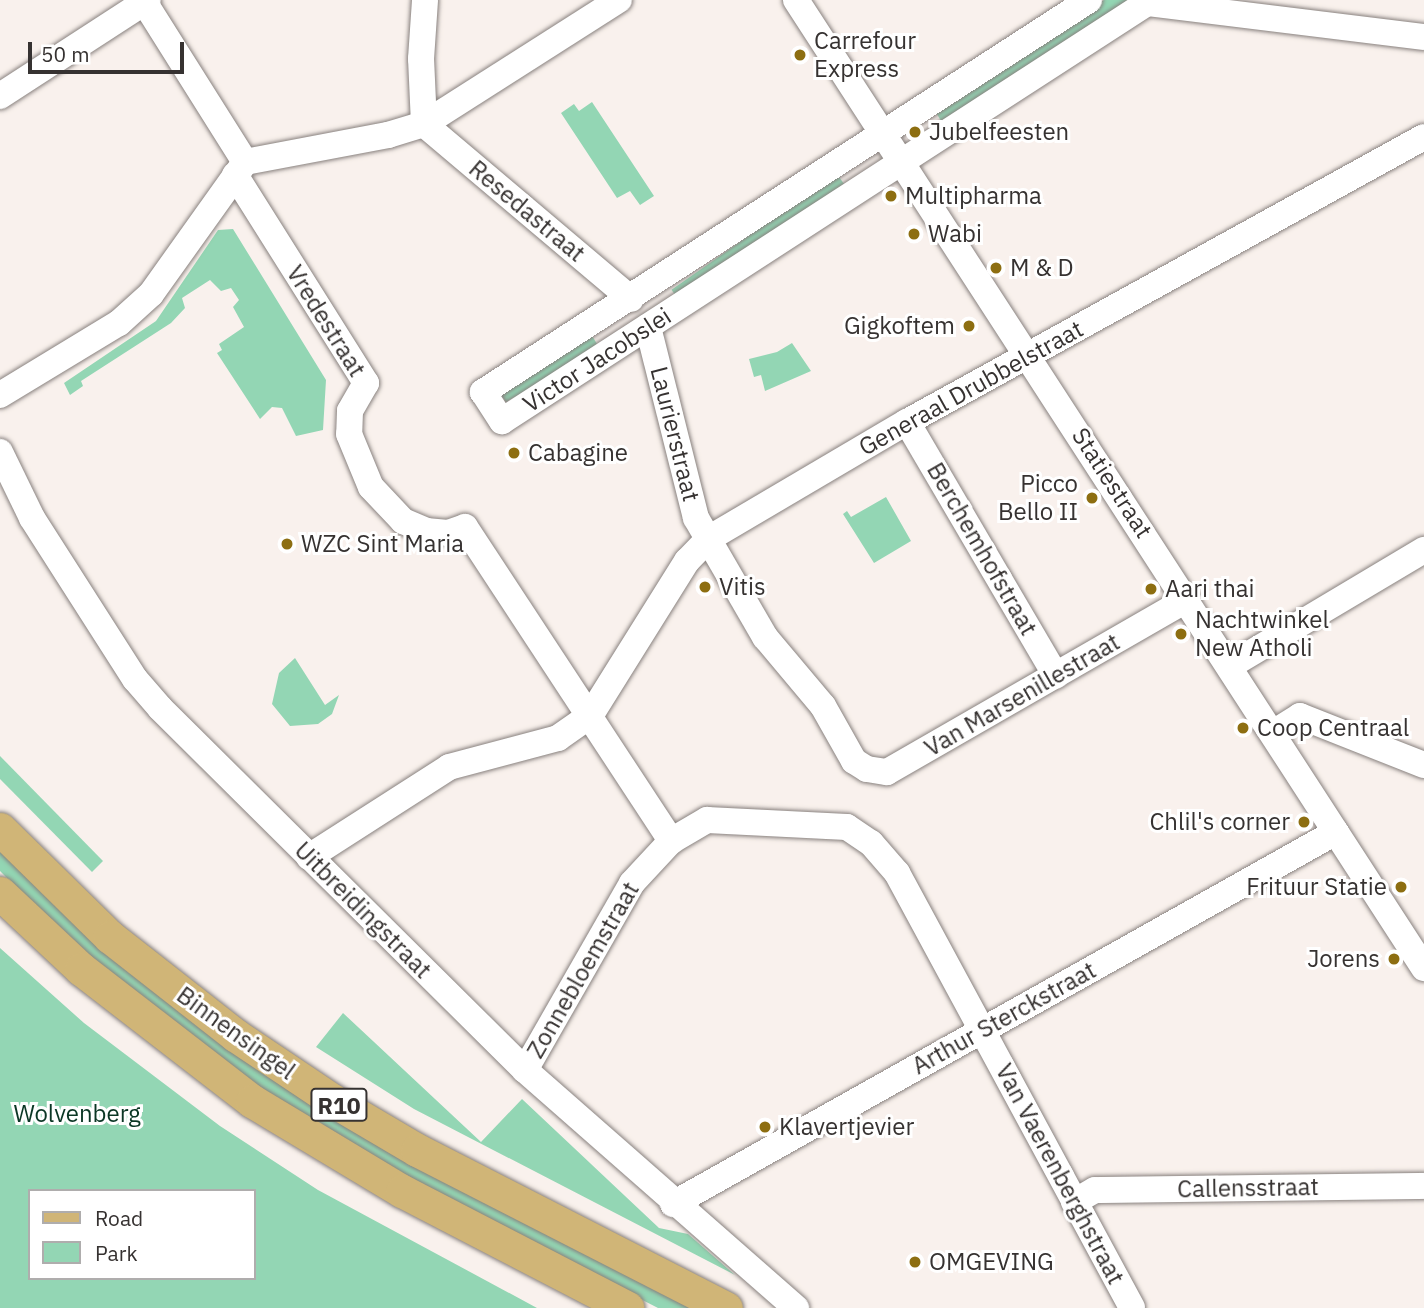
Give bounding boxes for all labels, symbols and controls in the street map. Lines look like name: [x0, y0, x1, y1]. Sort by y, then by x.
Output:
place label: Carrefour Express: [814, 27, 916, 83]
scale bar: [32, 28, 187, 72]
text: 50 m: [41, 40, 90, 68]
marker: Carrefour Express: [792, 47, 808, 63]
place label: Jubelfeesten: [929, 118, 1069, 146]
marker: Jubelfeesten: [907, 124, 923, 140]
street label: Resedastraat: [463, 154, 591, 268]
place label: Multipharma: [905, 182, 1042, 210]
marker: Multipharma: [883, 188, 899, 204]
place label: Wabi: [928, 220, 982, 248]
marker: Wabi: [906, 226, 922, 242]
place label: M & D: [1010, 254, 1074, 282]
street label: Vredestraat: [280, 260, 372, 382]
marker: M & D: [988, 260, 1004, 276]
street label: Victor Jacobslei: [518, 301, 676, 419]
place label: Gigkoftem: [844, 312, 955, 340]
street label: Generaal Drubbelstraat: [854, 314, 1088, 462]
marker: Gigkoftem: [961, 318, 977, 334]
street label: Laurierstraat: [644, 364, 706, 504]
street label: Statiestraat: [1066, 423, 1158, 543]
place label: Cabagine: [528, 439, 628, 467]
marker: Cabagine: [506, 445, 522, 461]
street label: Berchemhofstraat: [921, 457, 1043, 641]
place label: Picco Bello II: [998, 470, 1078, 526]
marker: Picco Bello II: [1084, 490, 1100, 506]
place label: WZC Sint Maria: [301, 530, 464, 558]
marker: WZC Sint Maria: [279, 536, 295, 552]
place label: Vitis: [719, 573, 766, 601]
place label: Aari thai: [1165, 575, 1255, 603]
marker: Vitis: [697, 579, 713, 595]
marker: Aari thai: [1143, 581, 1159, 597]
place label: Nachtwinkel New Atholi: [1195, 606, 1329, 662]
marker: Nachtwinkel New Atholi: [1173, 626, 1189, 642]
street label: Van Marsenillestraat: [919, 627, 1125, 763]
place label: Coop Centraal: [1257, 714, 1409, 742]
marker: Coop Centraal: [1235, 720, 1251, 736]
place label: Chlil's corner: [1149, 808, 1290, 836]
marker: Chlil's corner: [1296, 814, 1312, 830]
street label: Uitbreidingstraat: [289, 836, 437, 984]
place label: Frituur Statie: [1246, 873, 1387, 901]
street label: Zonnebloemstraat: [521, 877, 645, 1063]
marker: Frituur Statie: [1393, 879, 1409, 895]
place label: Jorens: [1307, 945, 1380, 973]
marker: Jorens: [1386, 951, 1402, 967]
street label: Arthur Sterckstraat: [907, 956, 1101, 1080]
street label: Binnensingel: [171, 980, 301, 1086]
street label: Van Vaerenberghstraat: [990, 1059, 1130, 1289]
road number: R10: [309, 1086, 369, 1124]
park label: Wolvenberg: [13, 1100, 141, 1128]
place label: Klavertjevier: [779, 1113, 914, 1141]
marker: Klavertjevier: [757, 1119, 773, 1135]
street label: Callensstraat: [1177, 1172, 1319, 1204]
legend: [28, 1189, 256, 1280]
text: Road: [95, 1204, 143, 1232]
text: Park: [95, 1239, 138, 1267]
place label: OMGEVING: [929, 1248, 1054, 1276]
marker: OMGEVING: [907, 1254, 923, 1270]

